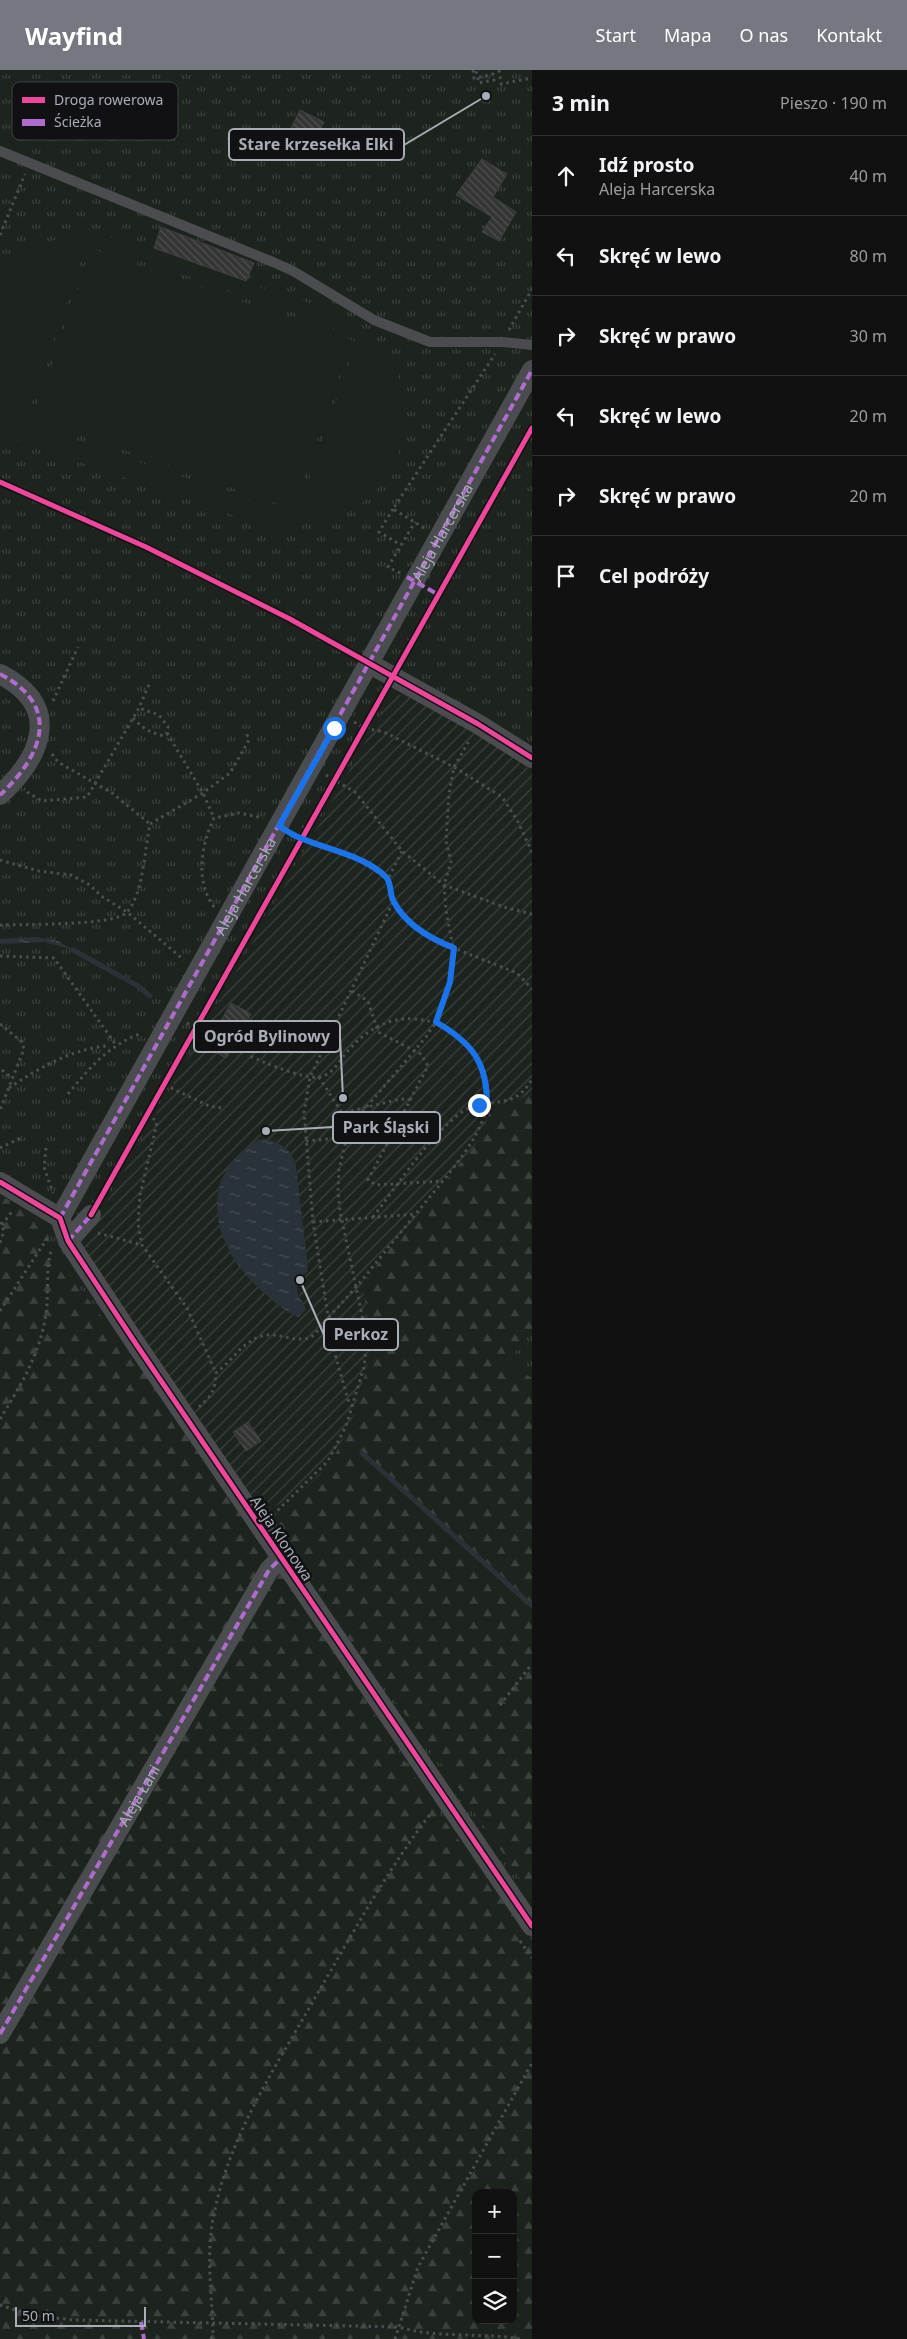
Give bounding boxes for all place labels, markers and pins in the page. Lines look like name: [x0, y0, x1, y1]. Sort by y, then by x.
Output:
callout: Stare krzesełka Elki: [229, 129, 404, 160]
callout: Ogród Bylinowy: [194, 1021, 340, 1052]
callout: Park Śląski: [333, 1112, 440, 1143]
callout: Perkoz: [324, 1319, 398, 1350]

